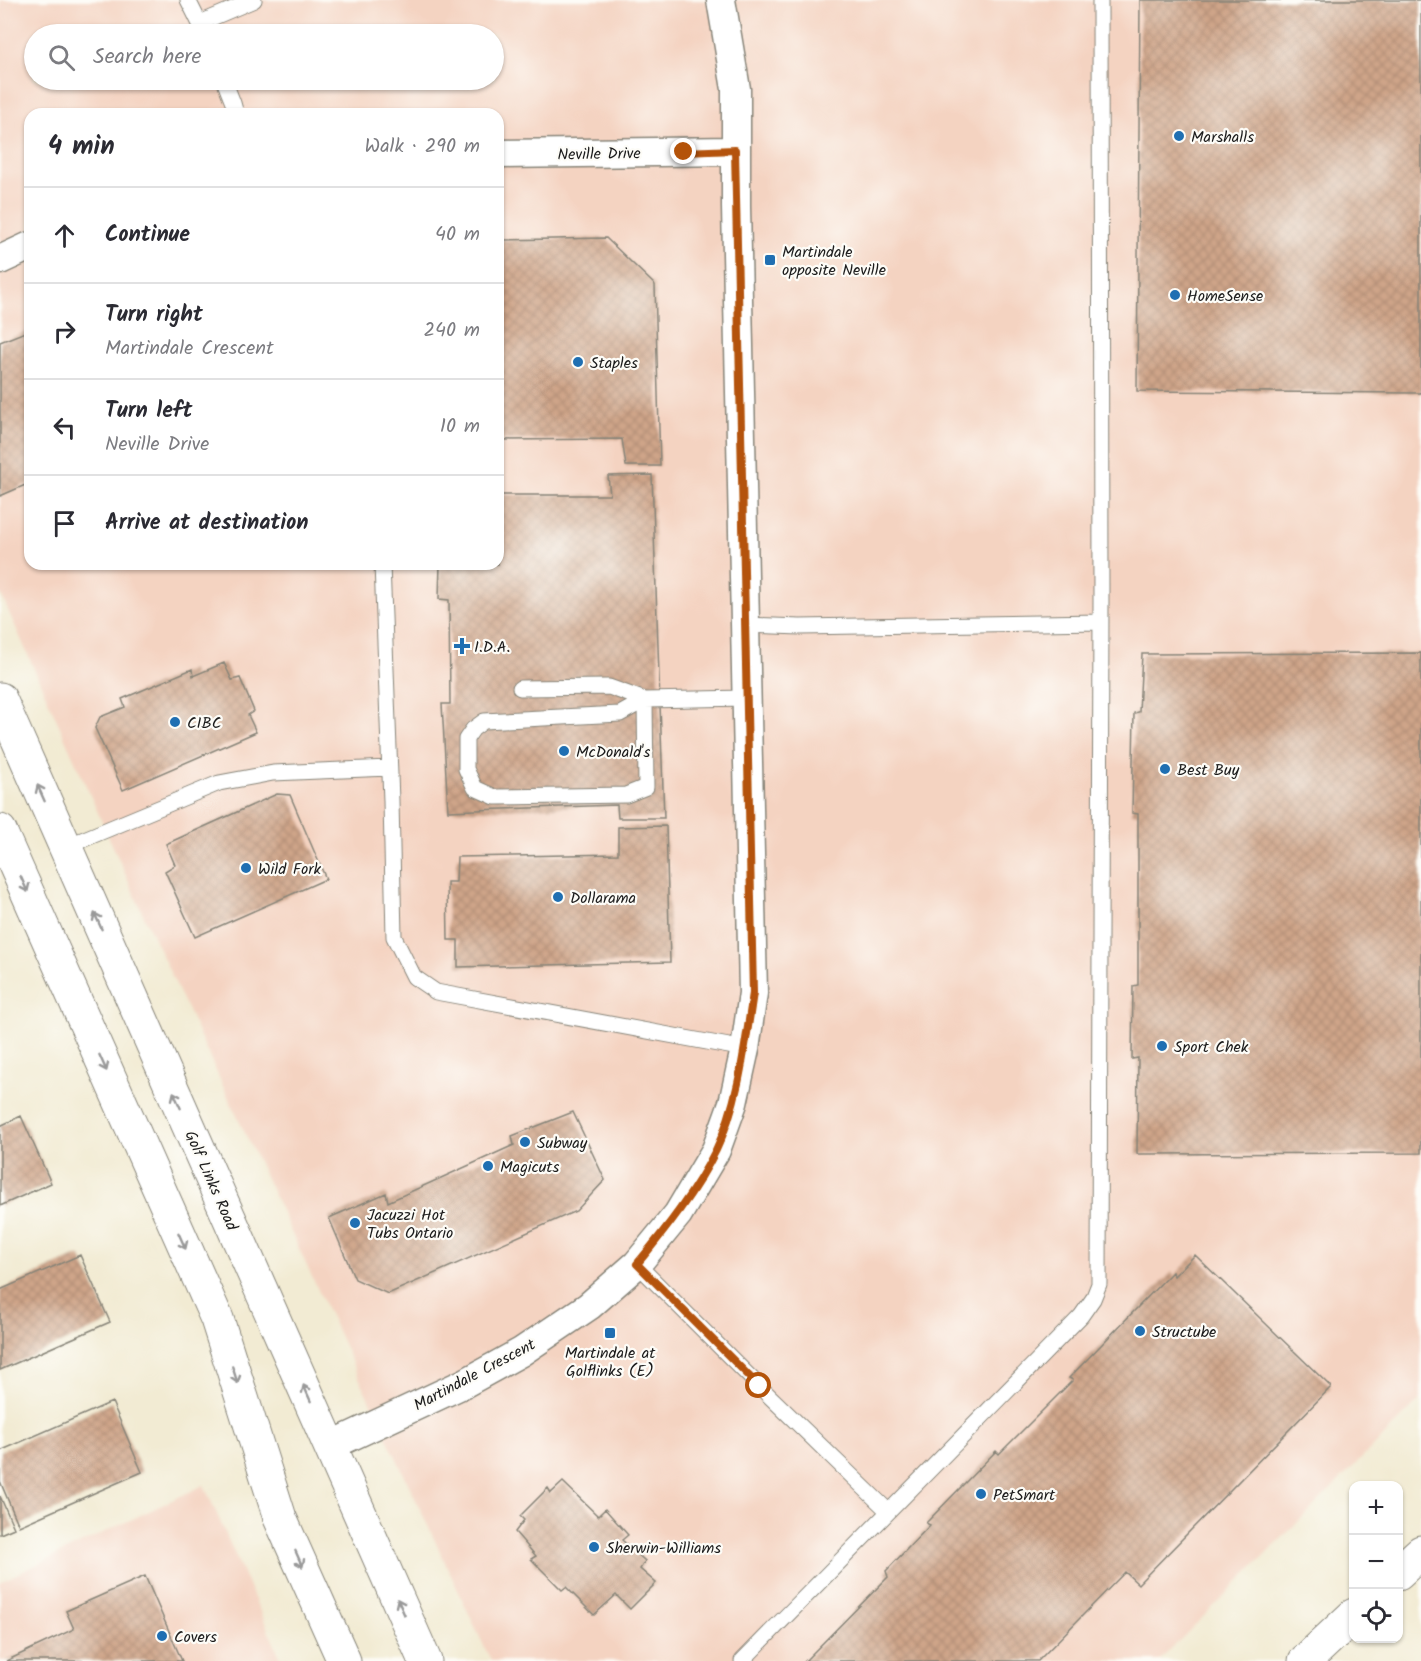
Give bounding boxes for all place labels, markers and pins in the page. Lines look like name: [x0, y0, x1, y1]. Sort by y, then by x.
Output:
place label: Marshalls: [1191, 125, 1254, 150]
marker: Marshalls: [1172, 129, 1186, 143]
place label: Martindale opposite Neville: [782, 240, 886, 283]
marker: Martindale opposite Neville: [763, 253, 777, 267]
place label: HomeSense: [1187, 284, 1263, 309]
marker: HomeSense: [1168, 288, 1182, 302]
place label: Staples: [590, 351, 638, 376]
marker: Staples: [571, 355, 585, 369]
place label: I.D.A.: [474, 635, 510, 660]
marker: I.D.A.: [455, 639, 469, 653]
place label: CIBC: [187, 711, 221, 736]
marker: CIBC: [168, 715, 182, 729]
place label: McDonald's: [576, 740, 651, 765]
marker: McDonald's: [557, 744, 571, 758]
place label: Best Buy: [1177, 758, 1240, 783]
marker: Best Buy: [1158, 762, 1172, 776]
place label: Wild Fork: [258, 857, 322, 882]
marker: Wild Fork: [239, 861, 253, 875]
place label: Dollarama: [570, 886, 636, 911]
marker: Dollarama: [551, 890, 565, 904]
place label: Sport Chek: [1174, 1035, 1249, 1060]
marker: Sport Chek: [1155, 1039, 1169, 1053]
place label: Subway: [537, 1131, 588, 1156]
marker: Subway: [518, 1135, 532, 1149]
place label: Magicuts: [500, 1155, 560, 1180]
marker: Magicuts: [481, 1159, 495, 1173]
place label: Jacuzzi Hot Tubs Ontario: [367, 1203, 453, 1246]
marker: Jacuzzi Hot Tubs Ontario: [348, 1216, 362, 1230]
place label: Structube: [1152, 1320, 1216, 1345]
marker: Structube: [1133, 1324, 1147, 1338]
marker: Martindale at Golflinks (E): [603, 1326, 617, 1340]
place label: Martindale at Golflinks (E): [565, 1341, 656, 1384]
place label: PetSmart: [993, 1483, 1056, 1508]
marker: PetSmart: [974, 1487, 988, 1501]
place label: Sherwin-Williams: [606, 1536, 721, 1561]
marker: Sherwin-Williams: [587, 1540, 601, 1554]
place label: Covers: [174, 1625, 217, 1650]
marker: Covers: [155, 1629, 169, 1643]

